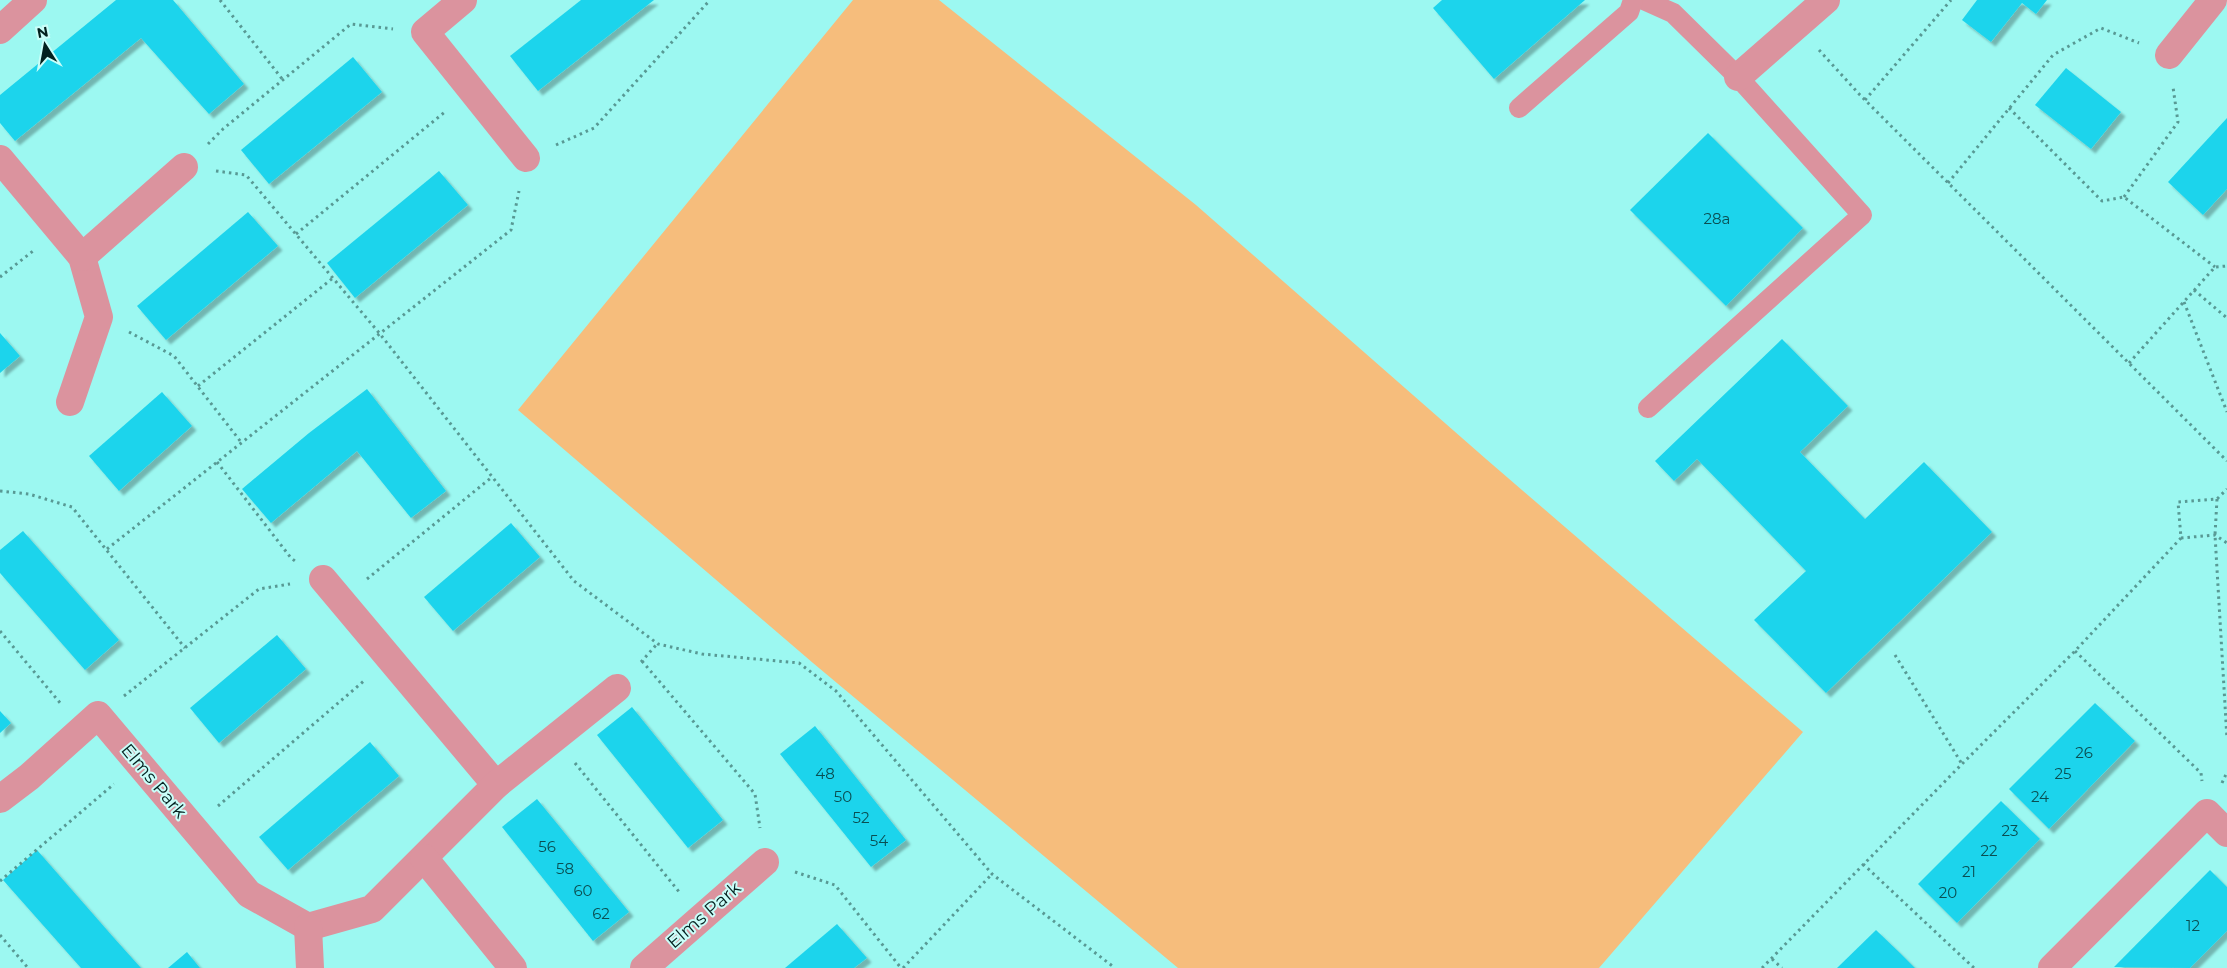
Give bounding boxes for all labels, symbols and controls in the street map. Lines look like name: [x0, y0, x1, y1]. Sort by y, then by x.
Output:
north arrow: [20, 20, 70, 70]
text: N: [35, 22, 50, 42]
house number: 28a: [1704, 209, 1730, 228]
street label: Elms Park: [116, 739, 192, 823]
house number: 26: [2075, 743, 2093, 762]
house number: 48: [815, 764, 835, 783]
house number: 25: [2054, 764, 2072, 783]
house number: 50: [834, 787, 852, 806]
house number: 24: [2031, 787, 2049, 806]
house number: 52: [853, 808, 869, 827]
house number: 23: [2002, 821, 2018, 840]
house number: 54: [870, 831, 888, 850]
house number: 56: [538, 837, 556, 856]
house number: 22: [1980, 841, 1998, 860]
house number: 58: [556, 859, 574, 878]
house number: 21: [1962, 862, 1976, 881]
street label: Elms Park: [663, 877, 746, 953]
house number: 60: [573, 881, 593, 900]
house number: 20: [1939, 883, 1957, 902]
house number: 62: [592, 904, 610, 923]
house number: 12: [2186, 916, 2200, 935]

